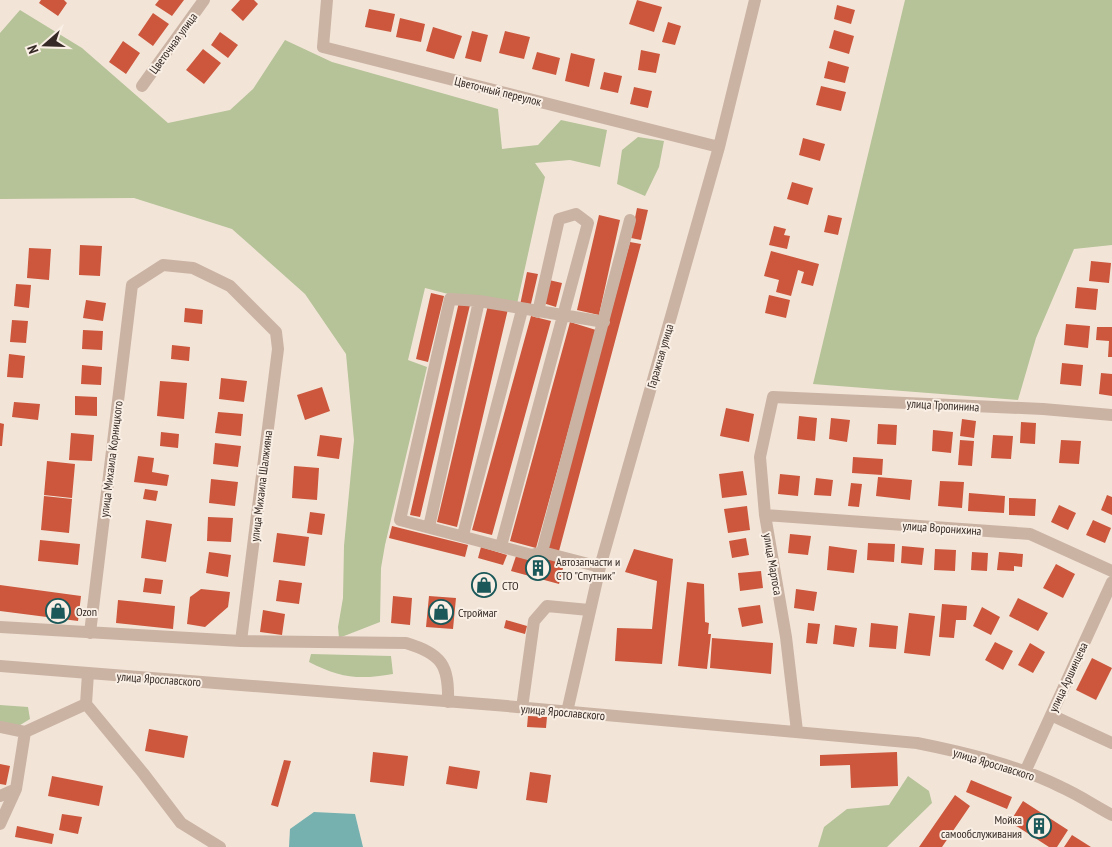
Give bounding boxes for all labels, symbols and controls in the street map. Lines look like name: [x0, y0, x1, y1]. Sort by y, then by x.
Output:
street label: Цветочная улица: [146, 9, 200, 76]
north arrow: [20, 20, 70, 70]
text: N: [23, 43, 43, 56]
street label: Цветочный переулок: [453, 73, 543, 109]
street label: Гаражная улица: [644, 322, 676, 390]
street label: улица Тропинина: [906, 396, 980, 414]
street label: улица Михаила Корницкого: [96, 400, 126, 518]
street label: улица Михаила Шалжияна: [247, 429, 275, 542]
street label: улица Воронихина: [902, 518, 982, 538]
street label: улица Мартоса: [760, 532, 786, 596]
place label: Автозапчасти и СТО "Спутник": [556, 554, 620, 583]
building icon: Автозапчасти и СТО "Спутник": [525, 555, 551, 581]
shop icon: СТО: [471, 572, 497, 598]
place label: СТО: [502, 578, 519, 593]
shop icon: Ozon: [45, 598, 71, 624]
shop icon: Строймаг: [428, 599, 454, 625]
place label: Ozon: [76, 604, 97, 619]
place label: Строймаг: [458, 605, 497, 620]
street label: улица Аршинцева: [1045, 640, 1091, 714]
street label: улица Ярославского: [116, 669, 202, 689]
street label: улица Ярославского: [520, 701, 606, 723]
street label: улица Ярославского: [951, 744, 1037, 784]
place label: Мойка самообслуживания: [941, 812, 1022, 841]
building icon: Мойка самообслуживания: [1026, 813, 1052, 839]

